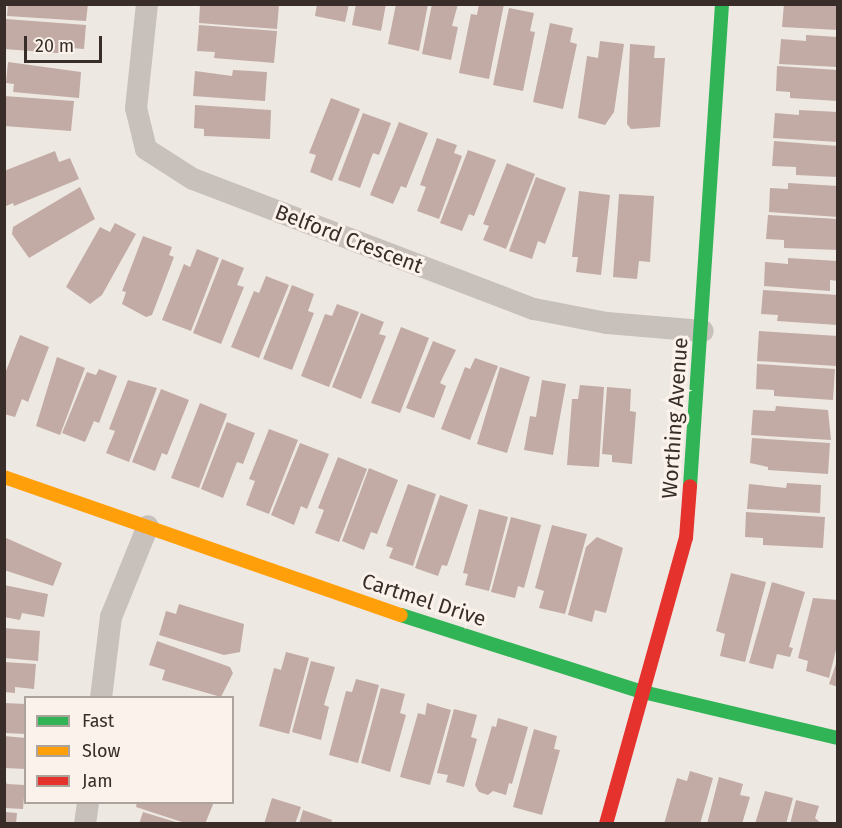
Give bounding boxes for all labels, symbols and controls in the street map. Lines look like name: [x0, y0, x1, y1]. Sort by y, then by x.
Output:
scale bar: [27, 24, 105, 62]
text: 20 m: [35, 35, 74, 57]
street label: Belford Crescent: [272, 199, 426, 279]
street label: Worthing Avenue: [657, 336, 693, 500]
street label: Cartmel Drive: [359, 568, 489, 632]
legend: [24, 696, 234, 804]
text: Fast: [82, 710, 114, 732]
text: Slow: [82, 740, 120, 762]
text: Jam: [82, 770, 113, 792]

